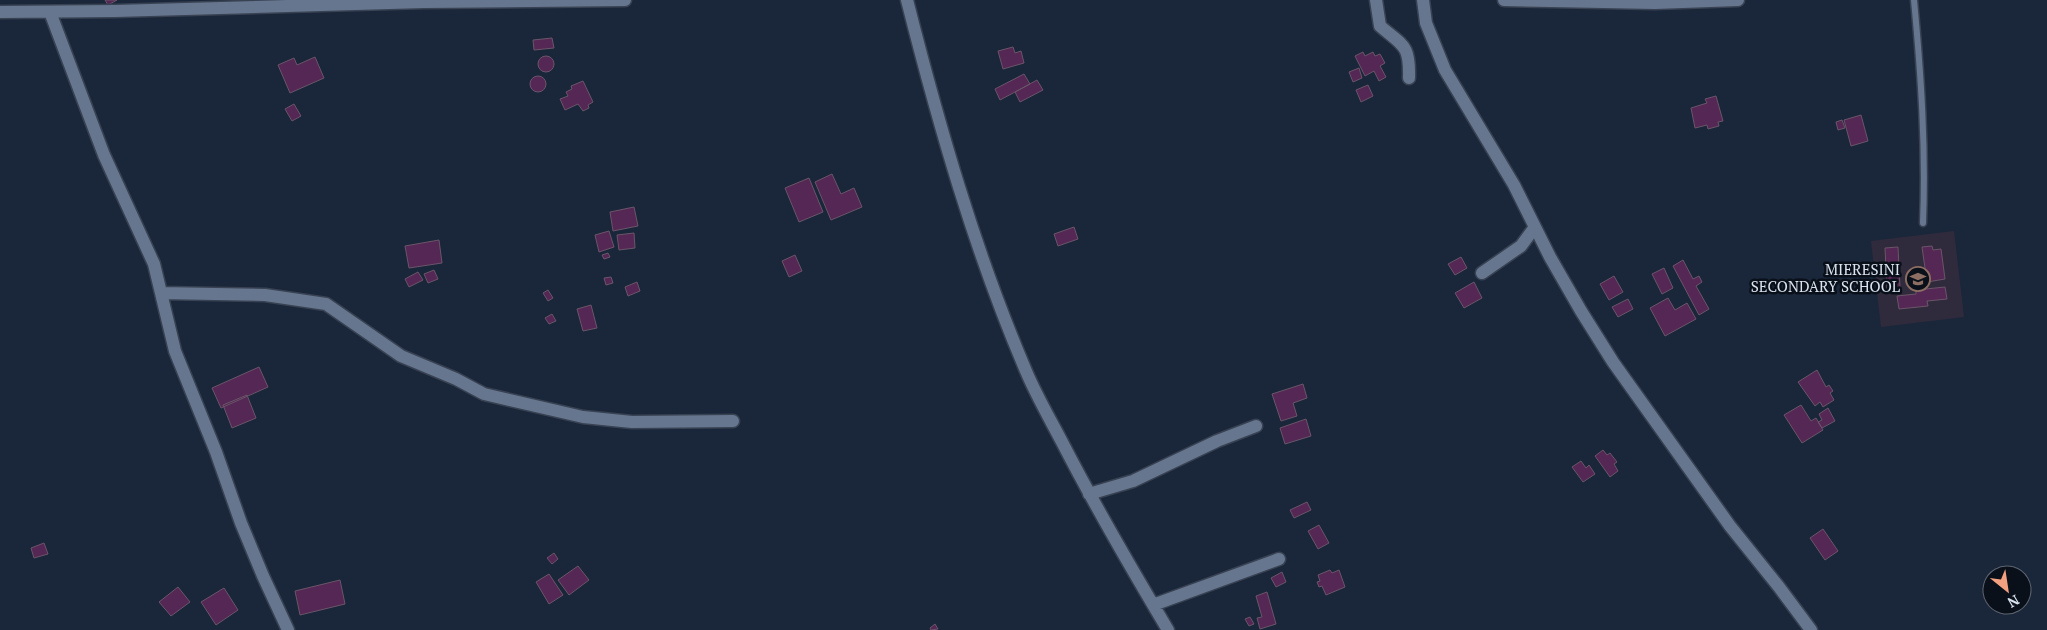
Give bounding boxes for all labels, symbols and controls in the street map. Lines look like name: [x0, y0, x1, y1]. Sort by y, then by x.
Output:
place label: MIERESINI SECONDARY SCHOOL: [1751, 259, 1900, 296]
school or university icon: MIERESINI SECONDARY SCHOOL: [1905, 266, 1931, 292]
north arrow: [1982, 565, 2032, 615]
text: N: [2004, 591, 2023, 613]

